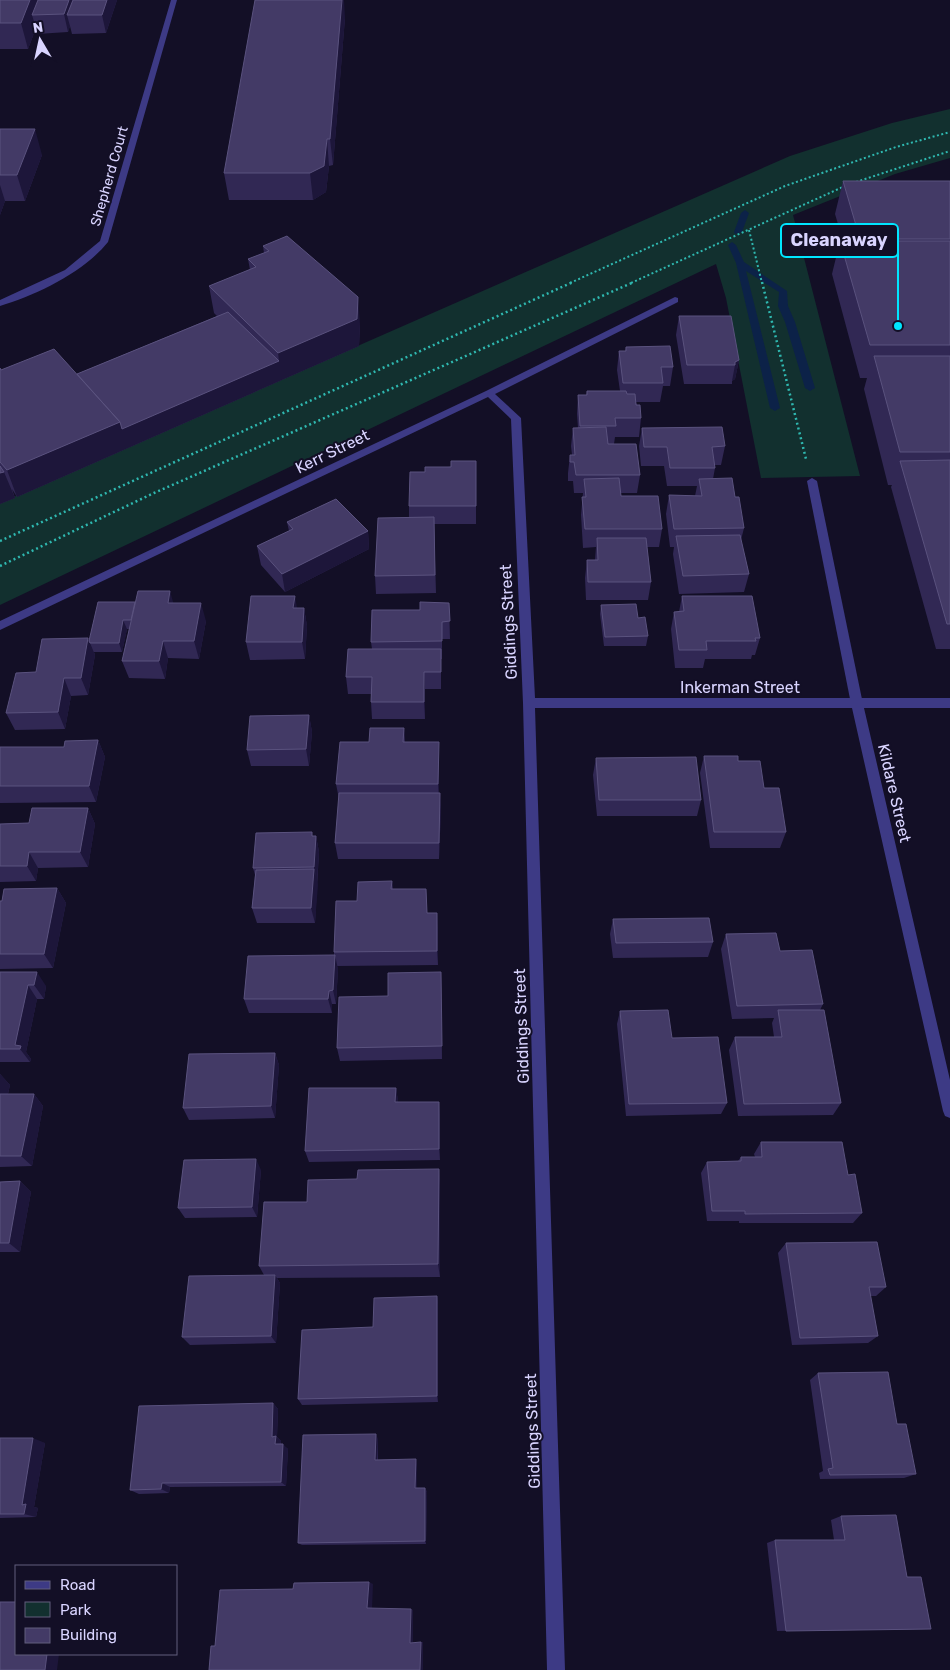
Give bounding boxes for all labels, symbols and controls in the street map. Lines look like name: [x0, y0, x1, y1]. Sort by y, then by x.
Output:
north arrow: [15, 15, 65, 65]
text: N: [32, 18, 44, 37]
street label: Shepherd Court: [87, 124, 132, 228]
callout: Cleanaway: [781, 224, 898, 257]
text: Cleanaway: [791, 229, 888, 251]
street label: Kerr Street: [292, 425, 372, 478]
street label: Giddings Street: [496, 564, 521, 680]
street label: Inkerman Street: [680, 678, 800, 697]
street label: Kildare Street: [874, 742, 915, 844]
street label: Giddings Street: [510, 968, 533, 1084]
street label: Giddings Street: [521, 1373, 544, 1489]
legend: [15, 1565, 178, 1655]
text: Road: [60, 1576, 96, 1594]
text: Park: [60, 1601, 91, 1619]
text: Building: [60, 1626, 117, 1644]

